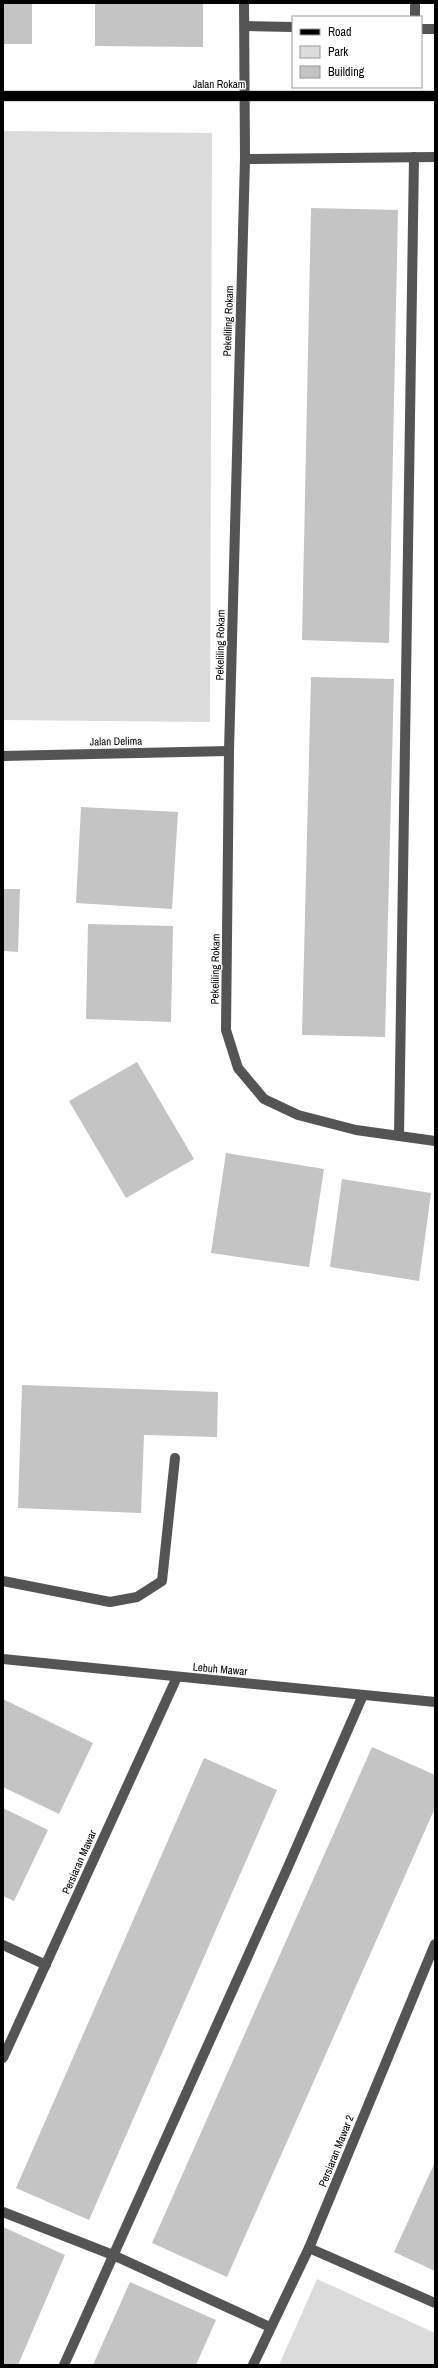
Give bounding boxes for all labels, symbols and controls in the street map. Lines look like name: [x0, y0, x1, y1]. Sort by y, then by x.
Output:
legend: [292, 16, 422, 88]
text: Road: [328, 24, 352, 40]
text: Park: [328, 44, 348, 60]
text: Building: [328, 64, 365, 80]
street label: Jalan Rokam: [193, 77, 245, 91]
street label: Pekeliling Rokam: [220, 285, 236, 357]
street label: Pekeliling Rokam: [212, 610, 228, 680]
street label: Jalan Delima: [90, 734, 142, 748]
street label: Pekeliling Rokam: [207, 934, 223, 1004]
street label: Lebuh Mawar: [192, 1660, 248, 1678]
street label: Persiaran Mawar: [59, 1828, 99, 1896]
street label: Persiaran Mawar 2: [315, 2113, 357, 2189]

